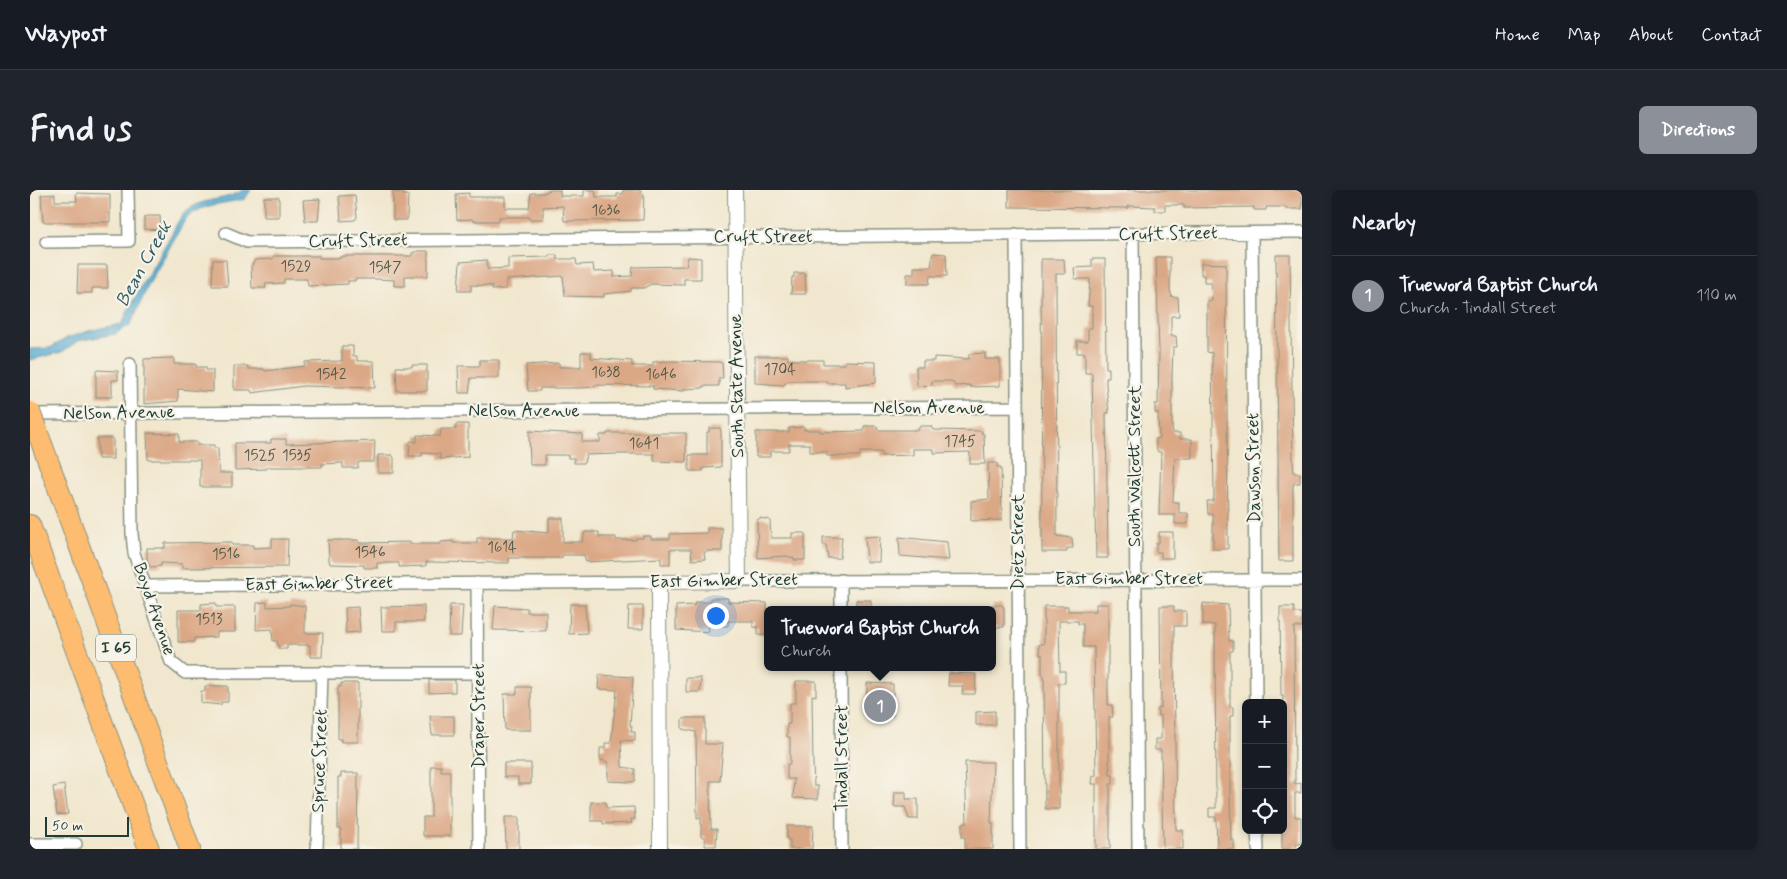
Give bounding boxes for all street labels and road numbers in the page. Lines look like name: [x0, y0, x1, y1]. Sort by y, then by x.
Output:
street label: Cruft Street: [1118, 221, 1218, 247]
street label: Cruft Street: [713, 225, 813, 249]
street label: Cruft Street: [308, 228, 408, 254]
street label: South State Avenue: [724, 314, 750, 458]
street label: South Walcott Street: [1123, 385, 1147, 547]
street label: Nelson Avenue: [873, 396, 985, 420]
street label: Nelson Avenue: [468, 399, 580, 423]
street label: Nelson Avenue: [63, 400, 175, 426]
street label: Dawson Street: [1241, 412, 1267, 523]
street label: Dietz Street: [1006, 493, 1030, 590]
street label: Boyd Avenue: [127, 559, 181, 659]
street label: East Gimber Street: [1055, 567, 1203, 591]
street label: East Gimber Street: [650, 568, 798, 594]
street label: East Gimber Street: [245, 571, 393, 597]
road number: I 65: [96, 634, 136, 662]
street label: Draper Street: [467, 663, 491, 769]
street label: Tindall Street: [830, 705, 854, 811]
street label: Spruce Street: [306, 709, 334, 813]

